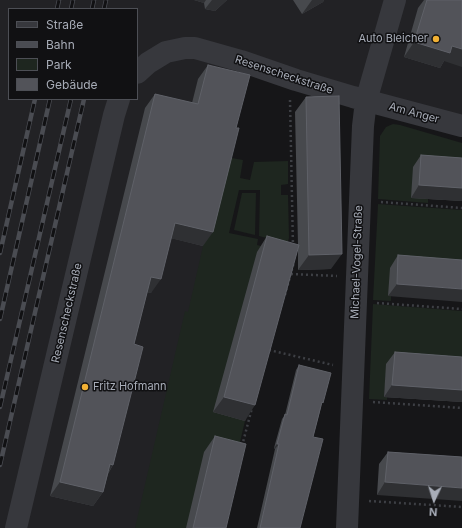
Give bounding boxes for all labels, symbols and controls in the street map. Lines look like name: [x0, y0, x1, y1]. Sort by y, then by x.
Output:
legend: [8, 8, 138, 100]
text: Straße: [46, 17, 83, 32]
place label: Auto Bleicher: [358, 32, 428, 46]
marker: Auto Bleicher: [431, 34, 441, 44]
text: Bahn: [46, 37, 75, 52]
street label: Resenscheckstraße: [233, 53, 335, 97]
text: Park: [46, 57, 72, 72]
text: Gebäude: [46, 77, 98, 92]
street label: Am Anger: [387, 100, 441, 126]
street label: Michael-Vogel-Straße: [348, 205, 366, 319]
street label: Resenscheckstraße: [49, 262, 85, 364]
place label: Fritz Hofmann: [93, 380, 167, 394]
marker: Fritz Hofmann: [80, 382, 90, 392]
north arrow: [414, 480, 454, 520]
text: N: [428, 505, 438, 519]

